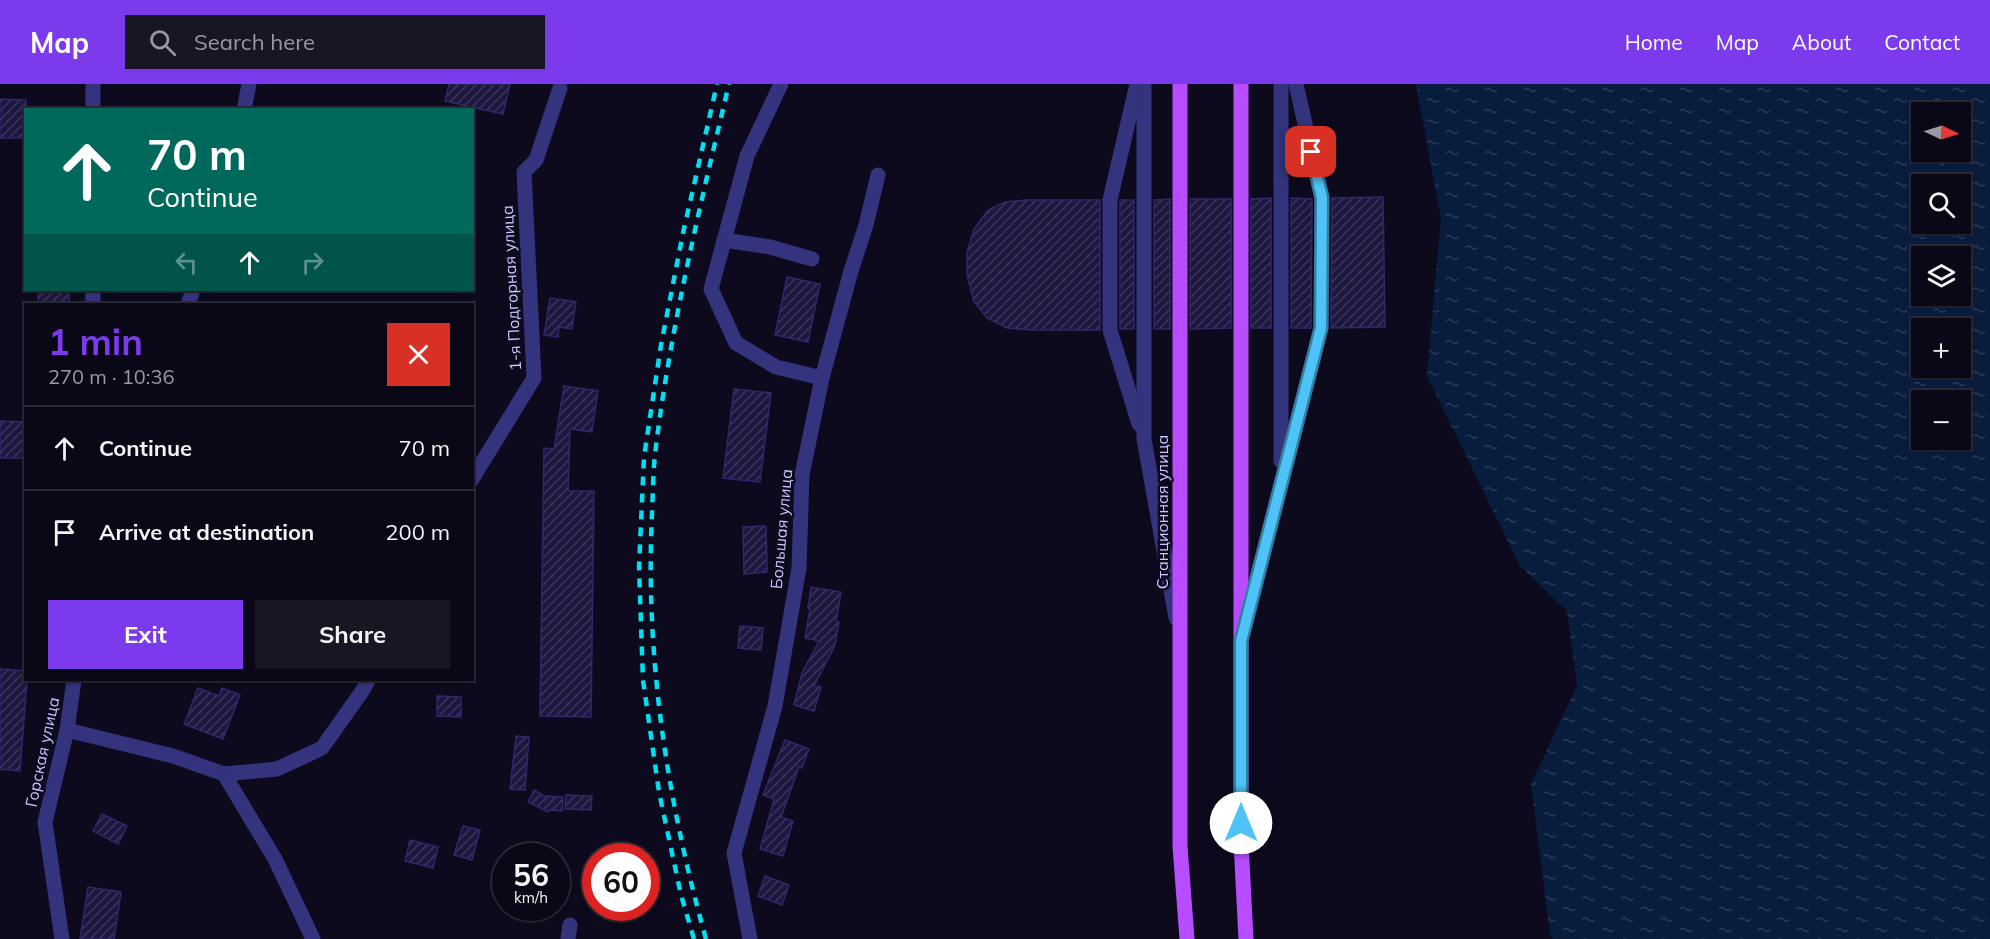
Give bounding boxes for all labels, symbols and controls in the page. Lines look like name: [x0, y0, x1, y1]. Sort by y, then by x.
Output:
search box: [125, 15, 545, 69]
text: Map: [30, 25, 89, 60]
icon: search: [146, 26, 179, 59]
text: Search here: [194, 28, 315, 56]
text: Home: [1625, 29, 1683, 55]
text: Map: [1716, 29, 1759, 55]
text: About: [1792, 29, 1851, 55]
text: Contact: [1884, 29, 1960, 55]
north arrow: [1911, 102, 1971, 162]
map controls: [1911, 102, 1971, 450]
pin: [1285, 126, 1336, 177]
text: 70 m: [147, 128, 247, 181]
icon: ahead: [48, 132, 126, 210]
icon: arrive: [1294, 135, 1327, 168]
button: search: [1911, 174, 1971, 234]
text: Continue: [147, 180, 258, 214]
street label: 1-я Подгорная улица: [497, 205, 525, 371]
icon: left: [170, 246, 203, 279]
icon: ahead: [233, 246, 266, 279]
icon: right: [296, 246, 329, 279]
button: layers: [1911, 246, 1971, 306]
button: +: [1911, 318, 1971, 378]
text: 1 min: [48, 319, 143, 364]
button: close: [387, 323, 450, 386]
text: 270 m · 10:36: [48, 364, 174, 389]
button: −: [1911, 390, 1971, 450]
icon: ahead: [48, 432, 81, 465]
text: Continue: [99, 434, 192, 462]
text: 70 m: [399, 434, 450, 462]
street label: Станционная улица: [1152, 435, 1172, 589]
street label: Большая улица: [766, 468, 796, 590]
icon: arrive: [48, 516, 81, 549]
text: Arrive at destination: [99, 518, 314, 546]
text: 200 m: [385, 518, 450, 546]
button: Exit: [48, 600, 243, 669]
button: Share: [255, 600, 450, 669]
street label: Горская улица: [21, 695, 63, 809]
position arrow: [1209, 791, 1273, 855]
speed limit sign: 60: [582, 843, 660, 921]
text: 56: [513, 856, 549, 894]
text: km/h: [514, 888, 548, 907]

